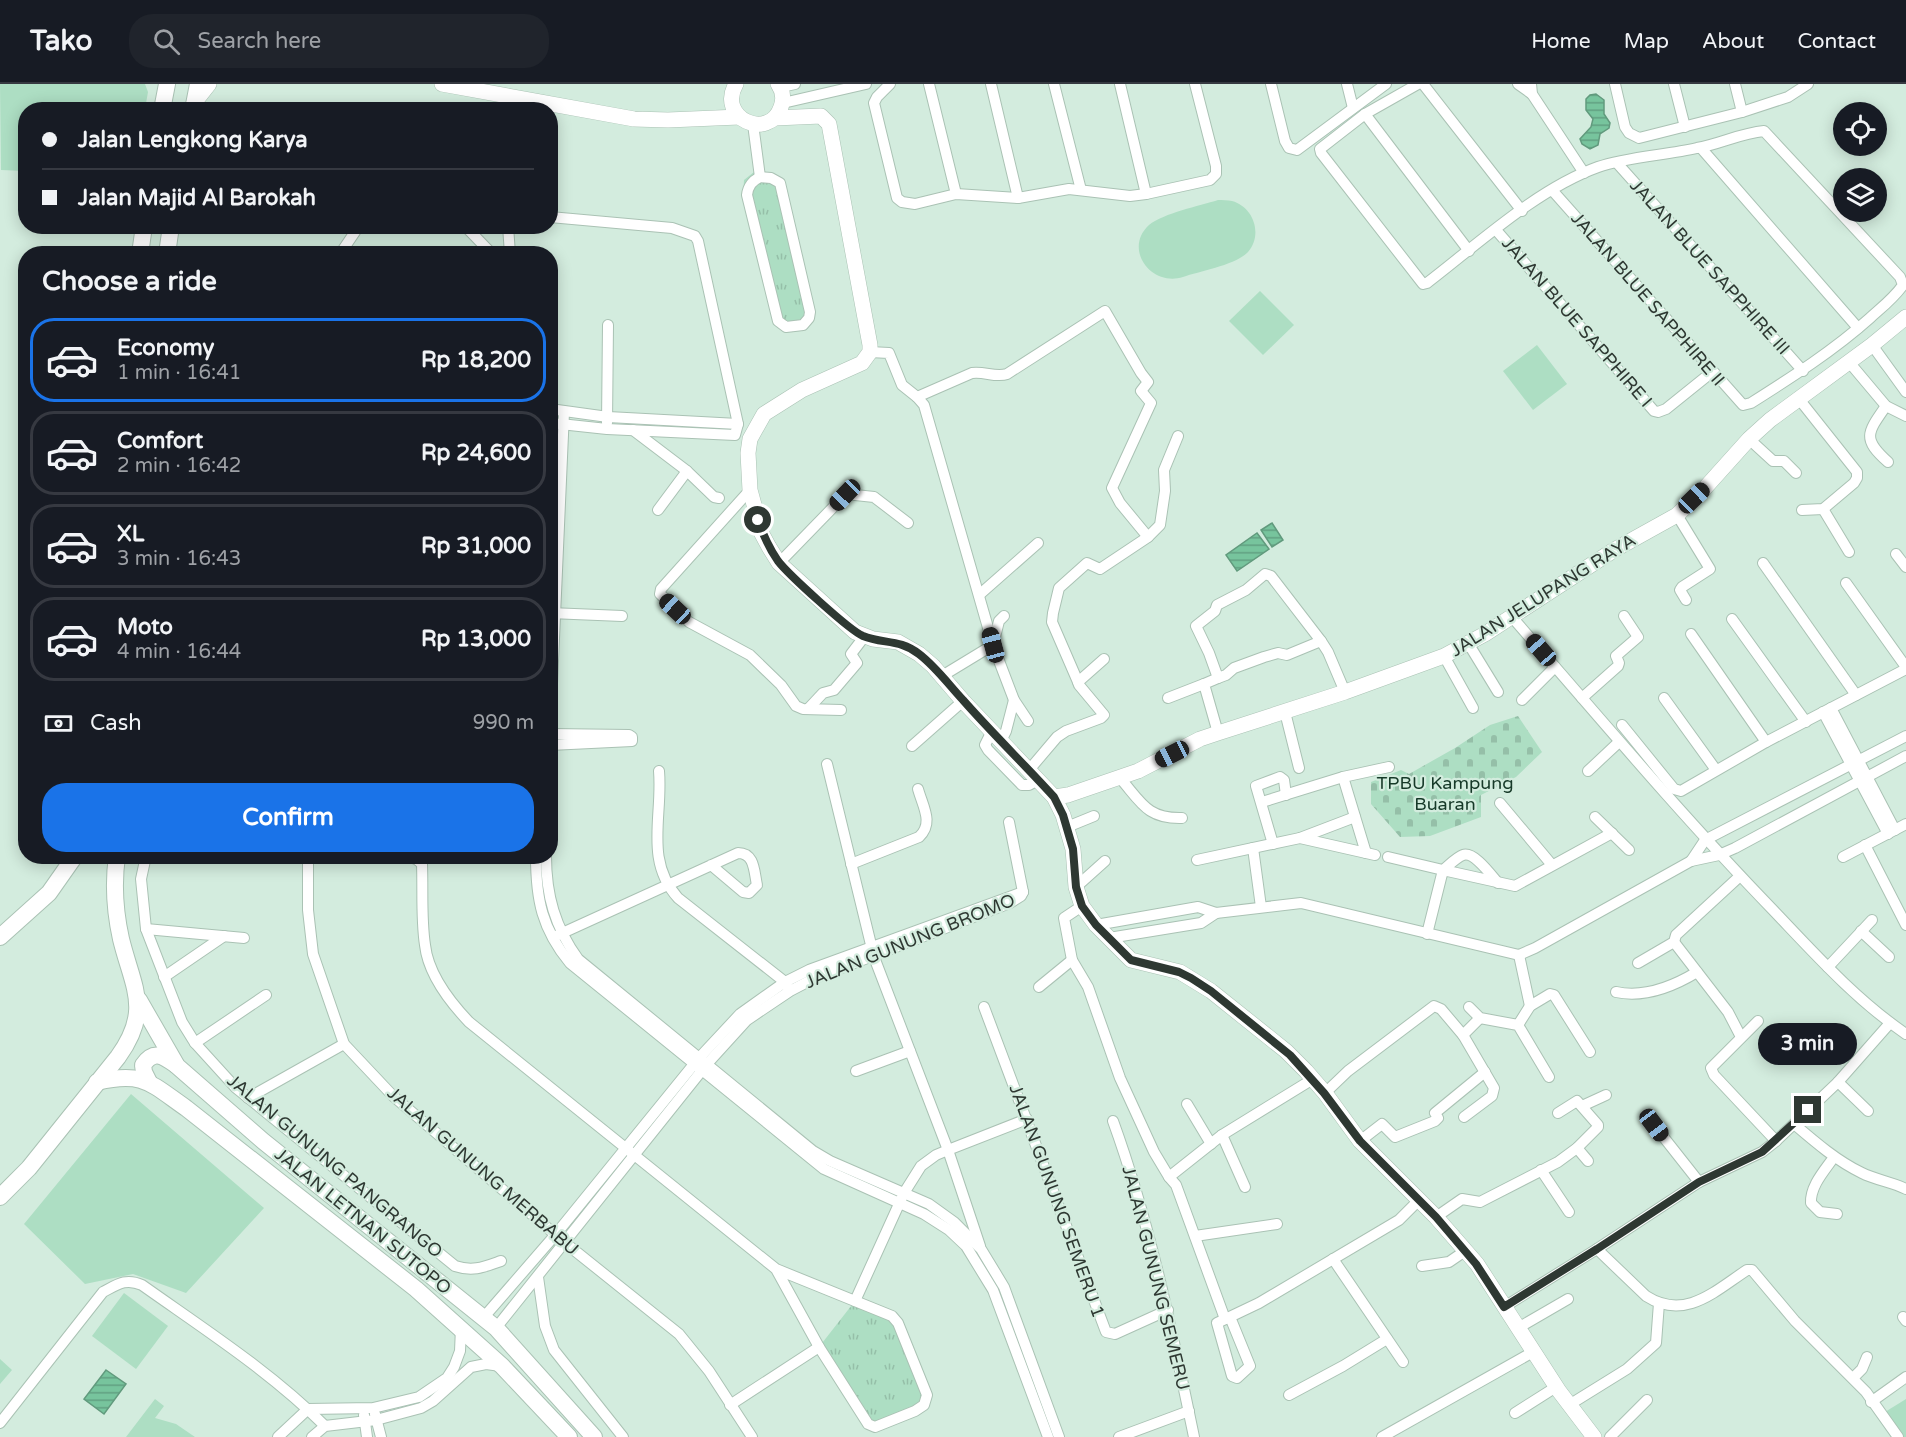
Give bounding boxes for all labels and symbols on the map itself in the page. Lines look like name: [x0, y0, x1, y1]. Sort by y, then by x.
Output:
street label: JALAN BLUE SAPPHIRE III: [1626, 175, 1794, 359]
street label: JALAN BLUE SAPPHIRE II: [1497, 232, 1657, 412]
street label: JALAN BLUE SAPPHIRE I: [1497, 233, 1657, 411]
car: [826, 476, 864, 514]
car: [1675, 479, 1713, 517]
route start: [744, 506, 771, 533]
street label: JALAN JELUPANG RAYA: [1446, 529, 1640, 661]
car: [656, 590, 694, 628]
car: [980, 625, 1006, 665]
car: [1522, 631, 1560, 669]
car: [1152, 738, 1192, 770]
park label: TPBU Kampung Buaran: [1376, 772, 1514, 815]
street label: JALAN GUNUNG BROMO: [802, 889, 1018, 993]
callout: 3 min: [1758, 1023, 1858, 1065]
street label: JALAN GUNUNG PANGRANGO: [223, 1069, 447, 1263]
street label: JALAN GUNUNG SEMERU 1: [1005, 1081, 1109, 1321]
street label: JALAN GUNUNG MERBABU: [383, 1082, 583, 1260]
route end: [1794, 1096, 1821, 1123]
car: [1636, 1105, 1672, 1145]
street label: JALAN LETNAN SUTOPO: [270, 1143, 456, 1299]
street label: JALAN GUNUNG SEMERU: [1117, 1164, 1195, 1392]

